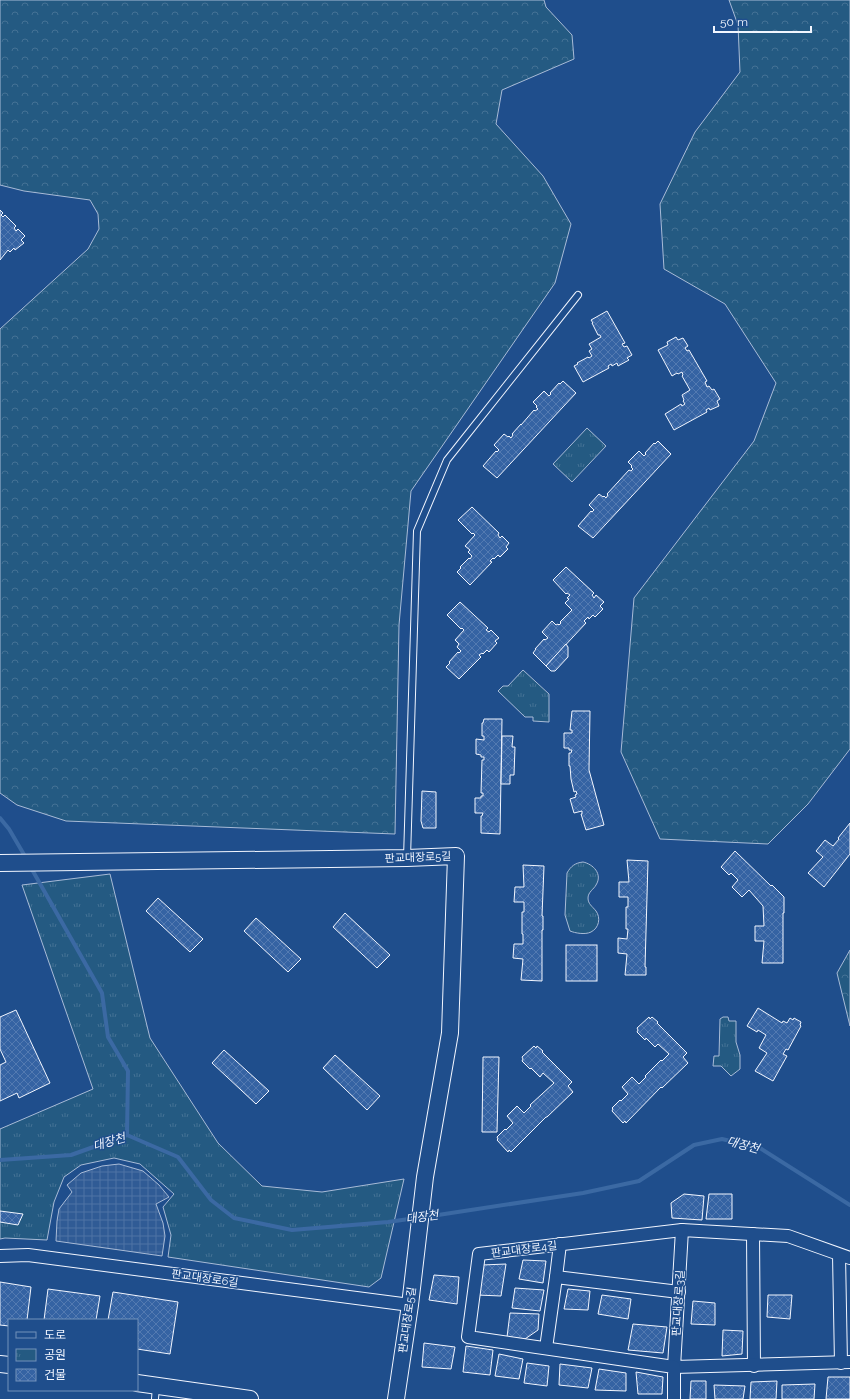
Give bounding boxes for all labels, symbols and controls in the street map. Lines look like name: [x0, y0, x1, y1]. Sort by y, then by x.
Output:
scale bar: [714, 8, 811, 34]
text: 50 m: [720, 15, 748, 29]
street label: 판교대장로5길: [384, 850, 452, 865]
water label: 대장천: [91, 1130, 129, 1153]
water label: 대장천: [725, 1134, 763, 1157]
water label: 대장천: [405, 1207, 441, 1226]
street label: 판교대장로4길: [490, 1239, 558, 1260]
street label: 판교대장로6길: [171, 1267, 239, 1290]
street label: 판교대장로3길: [670, 1269, 687, 1337]
street label: 판교대장로5길: [396, 1286, 419, 1354]
legend: [8, 1319, 138, 1391]
text: 도로: [44, 1328, 66, 1342]
text: 공원: [44, 1348, 66, 1362]
text: 건물: [44, 1368, 66, 1382]

